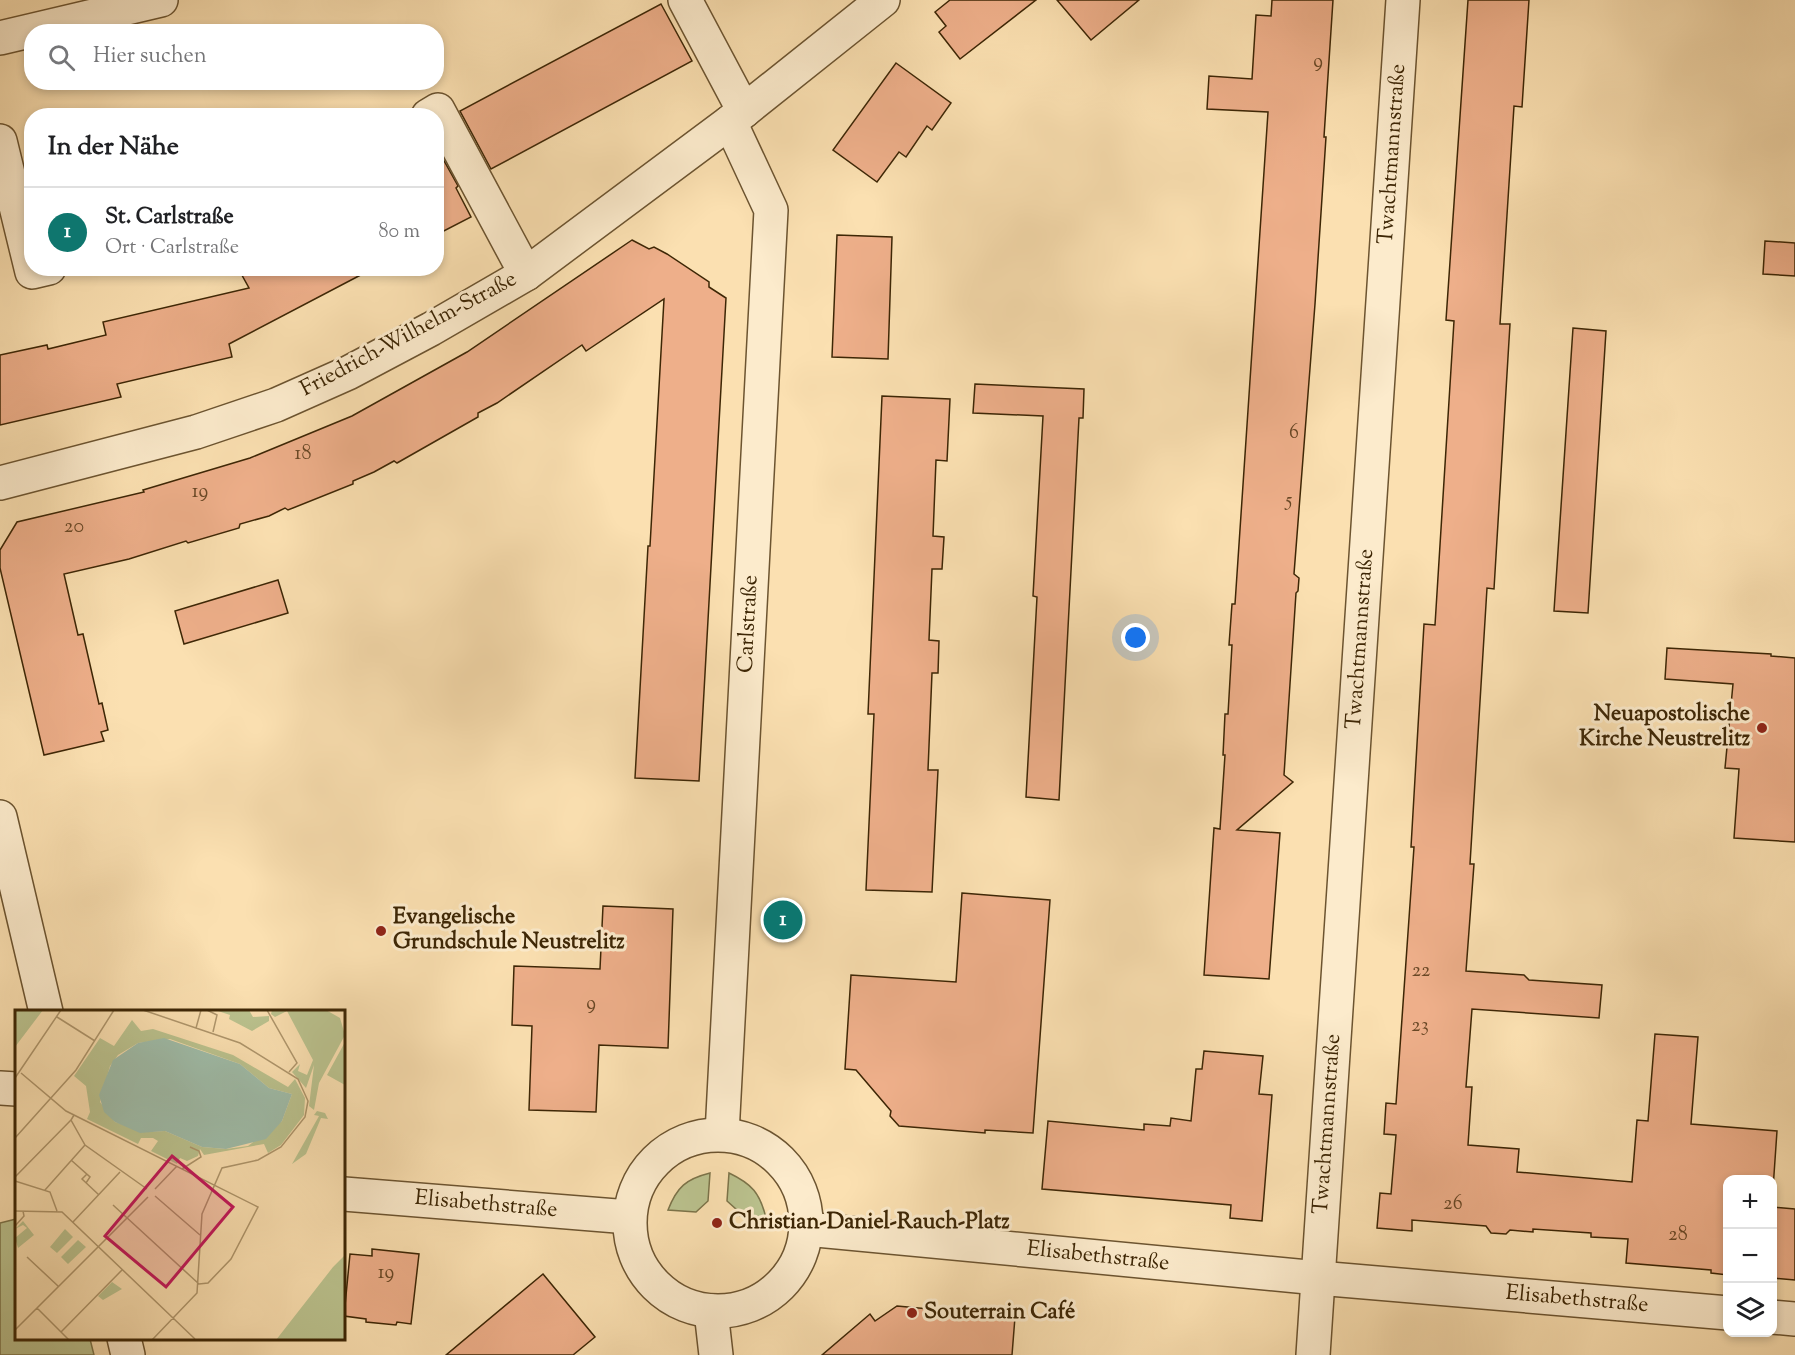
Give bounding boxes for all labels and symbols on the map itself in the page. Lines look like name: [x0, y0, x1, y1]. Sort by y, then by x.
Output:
house number: 9: [1313, 48, 1323, 77]
street label: Twachtmannstraße: [1371, 63, 1415, 245]
street label: Friedrich-Wilhelm-Straße: [295, 264, 523, 406]
house number: 6: [1289, 419, 1299, 448]
house number: 18: [295, 440, 311, 469]
house number: 19: [192, 478, 208, 507]
house number: 5: [1285, 487, 1293, 516]
house number: 20: [64, 513, 84, 542]
street label: Twachtmannstraße: [1339, 548, 1383, 730]
street label: Carlstraße: [730, 574, 768, 674]
your location: [1121, 623, 1150, 652]
place label: Neuapostolische Kirche Neustrelitz: [1579, 699, 1751, 756]
marker: Neuapostolische Kirche Neustrelitz: [1755, 721, 1769, 735]
pin: 1: [764, 898, 802, 942]
place label: Evangelische Grundschule Neustrelitz: [393, 902, 625, 959]
marker: Evangelische Grundschule Neustrelitz: [374, 924, 388, 938]
house number: 22: [1412, 957, 1430, 986]
house number: 9: [586, 990, 596, 1019]
inset map: [15, 1010, 345, 1340]
house number: 23: [1411, 1012, 1429, 1041]
street label: Twachtmannstraße: [1306, 1033, 1350, 1215]
street label: Elisabethstraße: [413, 1183, 559, 1227]
house number: 26: [1443, 1190, 1463, 1219]
place label: Christian-Daniel-Rauch-Platz: [729, 1207, 1010, 1239]
marker: Christian-Daniel-Rauch-Platz: [710, 1216, 724, 1230]
house number: 28: [1668, 1221, 1688, 1250]
street label: Elisabethstraße: [1025, 1234, 1171, 1280]
house number: 19: [378, 1259, 394, 1288]
street label: Elisabethstraße: [1504, 1278, 1650, 1322]
place label: Souterrain Café: [924, 1297, 1075, 1329]
marker: Souterrain Café: [905, 1306, 919, 1320]

